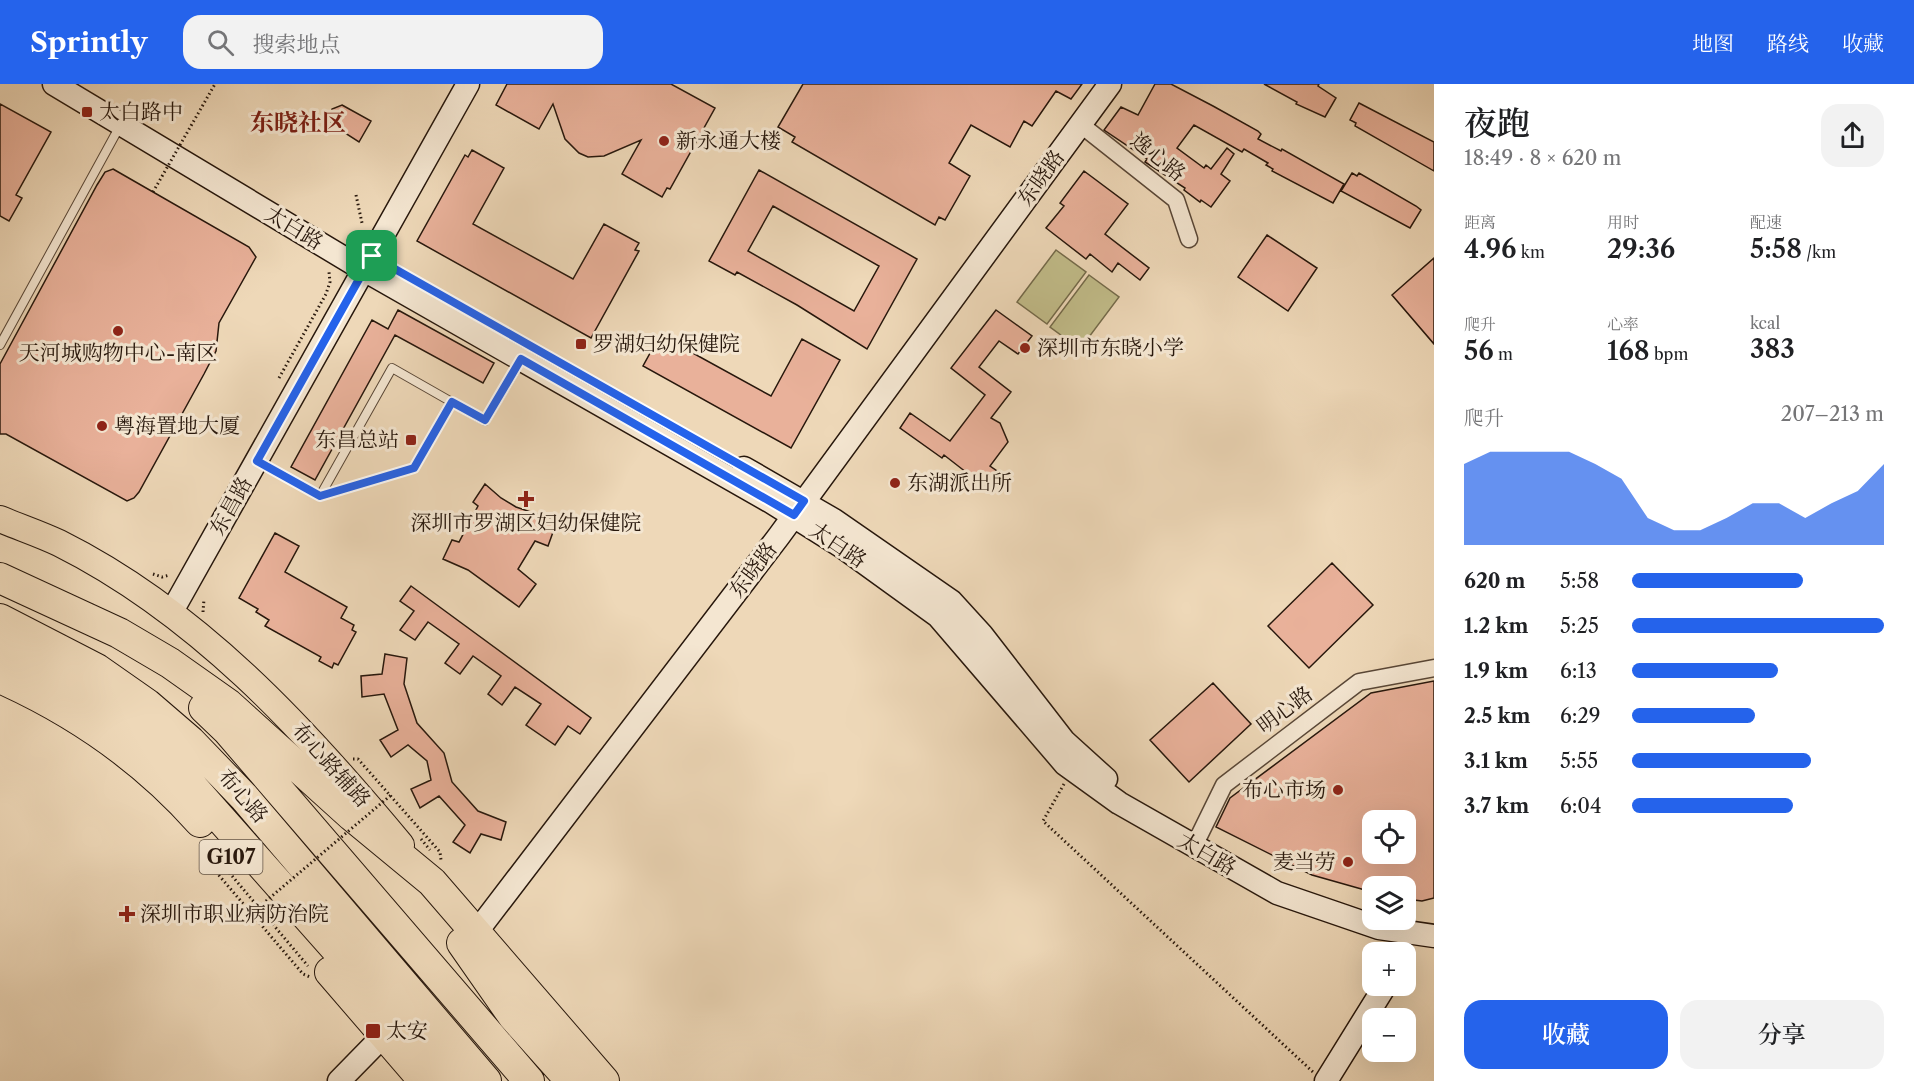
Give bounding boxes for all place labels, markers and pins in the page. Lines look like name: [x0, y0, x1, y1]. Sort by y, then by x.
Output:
place label: 太白路中: [99, 99, 183, 124]
marker: 太白路中: [80, 105, 94, 119]
place label: 新永通大楼: [676, 128, 781, 153]
marker: 新永通大楼: [657, 134, 671, 148]
pin: [346, 230, 397, 281]
marker: 天河城购物中心-南区: [111, 324, 125, 338]
place label: 罗湖妇幼保健院: [593, 331, 740, 356]
place label: 深圳市东晓小学: [1037, 335, 1184, 360]
marker: 罗湖妇幼保健院: [574, 337, 588, 351]
place label: 天河城购物中心-南区: [19, 340, 217, 365]
marker: 深圳市东晓小学: [1018, 341, 1032, 355]
place label: 粤海置地大厦: [114, 413, 240, 438]
marker: 粤海置地大厦: [95, 419, 109, 433]
place label: 东昌总站: [315, 427, 399, 452]
marker: 东昌总站: [404, 433, 418, 447]
place label: 东湖派出所: [907, 470, 1012, 495]
marker: 东湖派出所: [888, 476, 902, 490]
marker: 深圳市罗湖区妇幼保健院: [517, 490, 535, 508]
place label: 深圳市罗湖区妇幼保健院: [411, 510, 642, 535]
place label: 布心市场: [1242, 777, 1326, 802]
marker: 布心市场: [1331, 783, 1345, 797]
place label: 麦当劳: [1273, 849, 1336, 874]
marker: 麦当劳: [1341, 855, 1355, 869]
place label: 深圳市职业病防治院: [140, 901, 329, 926]
marker: 深圳市职业病防治院: [118, 905, 136, 923]
place label: 太安: [386, 1018, 428, 1043]
marker: 太安: [364, 1022, 382, 1040]

